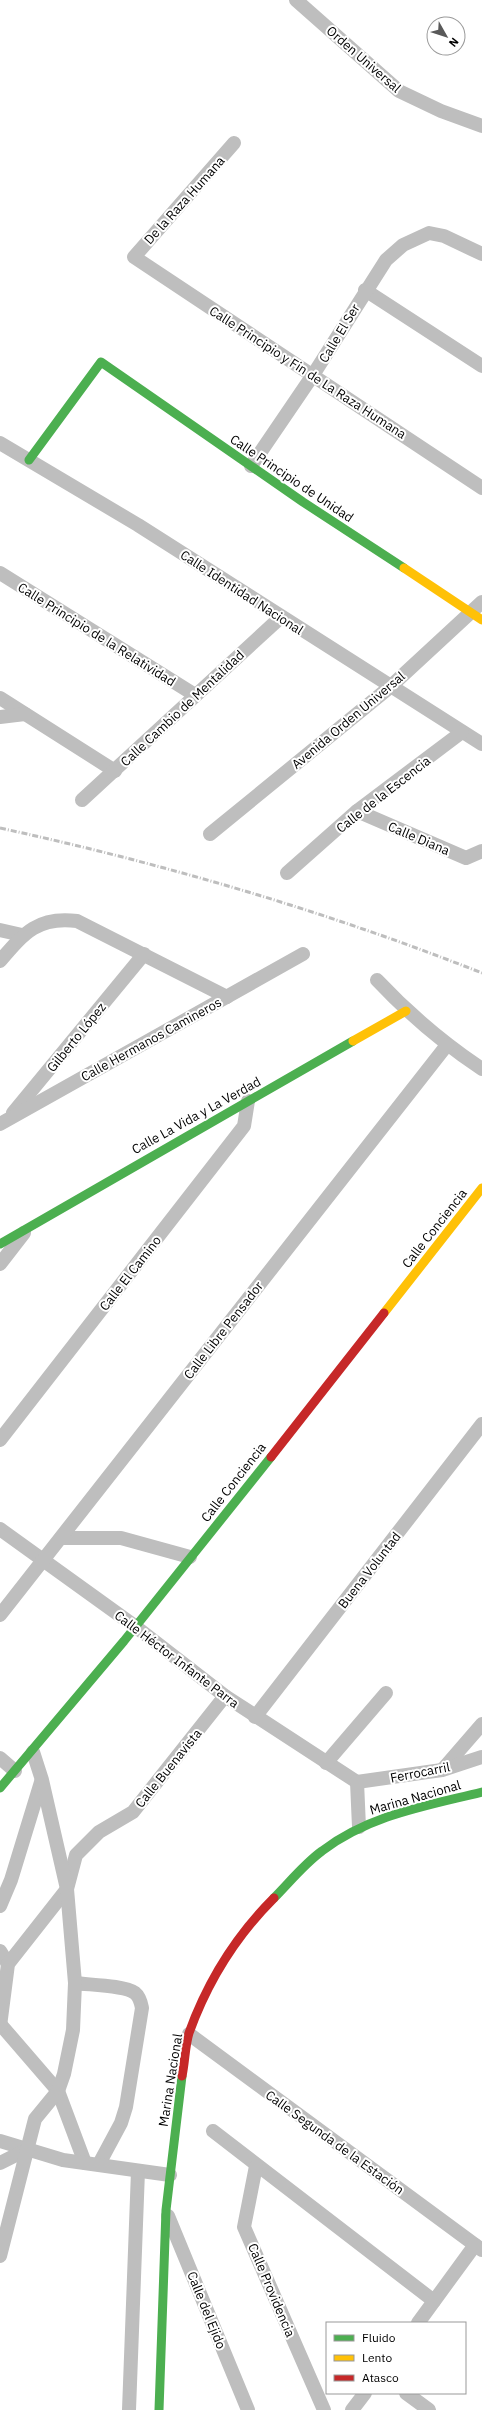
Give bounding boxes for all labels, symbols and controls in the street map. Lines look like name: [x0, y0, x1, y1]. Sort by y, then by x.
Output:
north arrow: [426, 16, 466, 56]
street label: Orden Universal: [323, 22, 405, 97]
text: N: [446, 35, 462, 50]
street label: De la Raza Humana: [140, 153, 228, 248]
street label: Calle El Ser: [315, 300, 364, 366]
street label: Calle Principio y Fin de La Raza Humana: [206, 302, 409, 443]
street label: Calle Principio de Unidad: [227, 431, 357, 526]
street label: Calle Identidad Nacional: [177, 546, 307, 639]
street label: Calle Principio de la Relatividad: [15, 579, 179, 690]
street label: Calle Cambio de Mentalidad: [117, 647, 248, 770]
street label: Avenida Orden Universal: [288, 668, 409, 773]
street label: Calle de la Escencia: [333, 752, 434, 837]
street label: Calle Diana: [385, 818, 452, 859]
street label: Calle Hermanos Camineros: [78, 994, 225, 1085]
street label: Gilberto López: [43, 999, 110, 1075]
street label: Calle La Vida y La Verdad: [129, 1073, 264, 1158]
street label: Calle Conciencia: [398, 1185, 471, 1271]
street label: Calle El Camino: [96, 1232, 165, 1314]
street label: Calle Libre Pensador: [180, 1278, 267, 1383]
street label: Calle Conciencia: [197, 1439, 270, 1525]
street label: Buena Voluntad: [334, 1529, 405, 1612]
street label: Calle Héctor Infante Parra: [111, 1607, 242, 1712]
street label: Calle Buenavista: [131, 1725, 206, 1811]
street label: Ferrocarril: [389, 1758, 452, 1787]
street label: Marina Nacional: [368, 1776, 463, 1819]
street label: Marina Nacional: [155, 2032, 186, 2128]
street label: Calle Segunda de la Estación: [262, 2086, 407, 2198]
street label: Calle Providencia: [244, 2241, 299, 2340]
street label: Calle del Ejido: [183, 2269, 230, 2352]
legend: [326, 2322, 466, 2394]
text: Fluido: [362, 2330, 396, 2345]
text: Lento: [362, 2350, 392, 2365]
text: Atasco: [362, 2370, 399, 2385]

